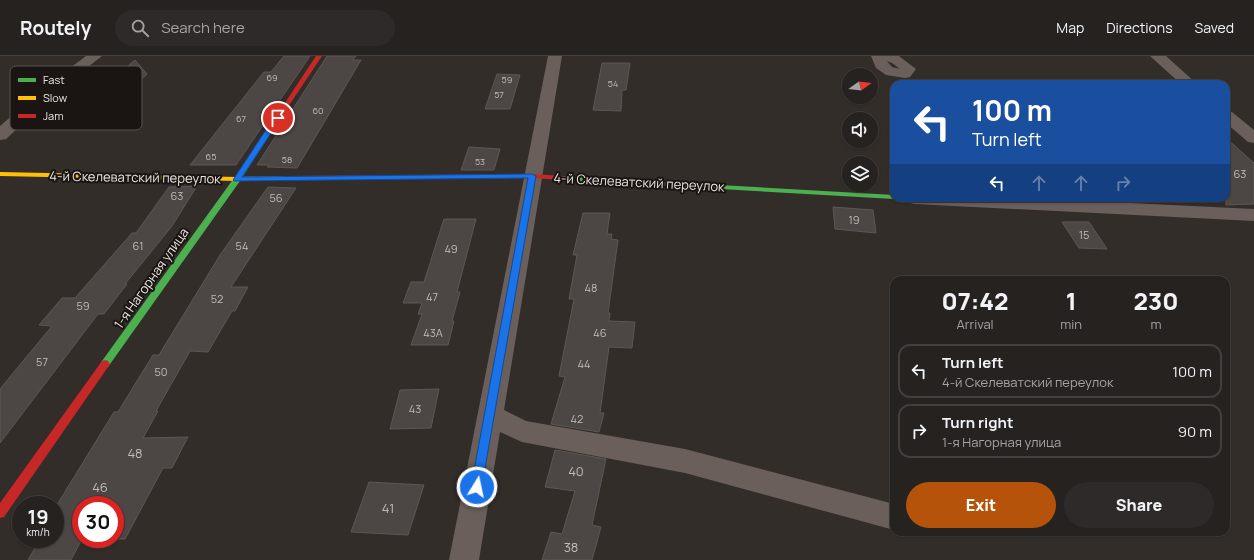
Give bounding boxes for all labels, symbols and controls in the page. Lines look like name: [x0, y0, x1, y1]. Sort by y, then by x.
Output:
search box: [115, 10, 395, 46]
text: Routely: [20, 15, 91, 41]
icon: search: [129, 17, 151, 39]
text: Search here: [161, 17, 245, 38]
text: Map: [1056, 18, 1084, 37]
text: Directions: [1106, 18, 1173, 37]
text: Saved: [1195, 18, 1234, 37]
legend: [10, 66, 142, 130]
north arrow: [842, 68, 878, 104]
map controls: [842, 68, 878, 192]
house number: 69: [266, 71, 278, 84]
text: Fast: [43, 72, 65, 87]
house number: 59: [502, 73, 512, 86]
house number: 54: [608, 77, 618, 90]
house number: 57: [494, 88, 504, 101]
text: Slow: [43, 90, 68, 105]
text: 100 m: [972, 91, 1052, 129]
icon: left: [906, 96, 958, 148]
pin: [261, 101, 295, 135]
house number: 60: [312, 104, 324, 117]
icon: arrive: [267, 107, 289, 129]
text: Jam: [43, 108, 64, 123]
house number: 67: [236, 112, 247, 125]
button: sound: [842, 112, 878, 148]
text: Turn left: [972, 127, 1042, 151]
house number: 65: [206, 150, 216, 163]
house number: 58: [282, 153, 292, 166]
house number: 53: [475, 155, 485, 168]
button: layers: [842, 156, 878, 192]
house number: 63: [1234, 166, 1246, 181]
street label: 4-й Скелеватский переулок: [49, 167, 221, 188]
street label: 4-й Скелеватский переулок: [553, 169, 726, 196]
icon: left: [986, 172, 1008, 194]
icon: ahead: [1028, 172, 1050, 194]
icon: ahead: [1070, 172, 1092, 194]
icon: right: [1112, 172, 1134, 194]
house number: 63: [171, 188, 183, 203]
house number: 56: [269, 190, 283, 205]
house number: 19: [848, 212, 860, 227]
street label: 1-я Нагорная улица: [109, 224, 193, 332]
house number: 15: [1079, 227, 1089, 242]
house number: 61: [133, 238, 143, 253]
house number: 54: [236, 238, 248, 253]
house number: 49: [444, 241, 458, 256]
house number: 48: [585, 280, 597, 295]
text: 07:42: [942, 284, 1009, 317]
text: 1: [1066, 284, 1077, 317]
text: 230: [1134, 284, 1178, 317]
house number: 47: [426, 289, 438, 304]
house number: 52: [211, 291, 223, 306]
house number: 59: [76, 298, 90, 313]
text: Arrival: [957, 315, 994, 333]
text: min: [1060, 315, 1082, 333]
text: m: [1150, 315, 1161, 333]
house number: 43А: [423, 325, 443, 340]
house number: 46: [593, 325, 607, 340]
text: Turn left: [942, 352, 1004, 373]
house number: 57: [36, 354, 48, 369]
house number: 44: [577, 356, 591, 371]
icon: left: [908, 360, 930, 382]
text: 100 m: [1172, 361, 1212, 382]
house number: 50: [154, 364, 168, 379]
text: 4-й Скелеватский переулок: [942, 373, 1113, 391]
house number: 43: [409, 401, 421, 416]
house number: 42: [571, 411, 583, 426]
text: Turn right: [942, 412, 1013, 433]
icon: right: [908, 420, 930, 442]
text: 90 m: [1178, 421, 1212, 442]
text: 1-я Нагорная улица: [942, 433, 1061, 451]
house number: 48: [127, 444, 143, 462]
house number: 40: [568, 462, 584, 480]
position arrow: [456, 466, 498, 508]
house number: 46: [92, 478, 108, 496]
button: Exit: [906, 482, 1056, 528]
button: Share: [1064, 482, 1214, 528]
speed limit sign: 30: [72, 496, 124, 548]
house number: 41: [382, 499, 394, 517]
text: 19: [27, 503, 49, 530]
text: km/h: [26, 525, 50, 539]
house number: 38: [564, 538, 578, 556]

